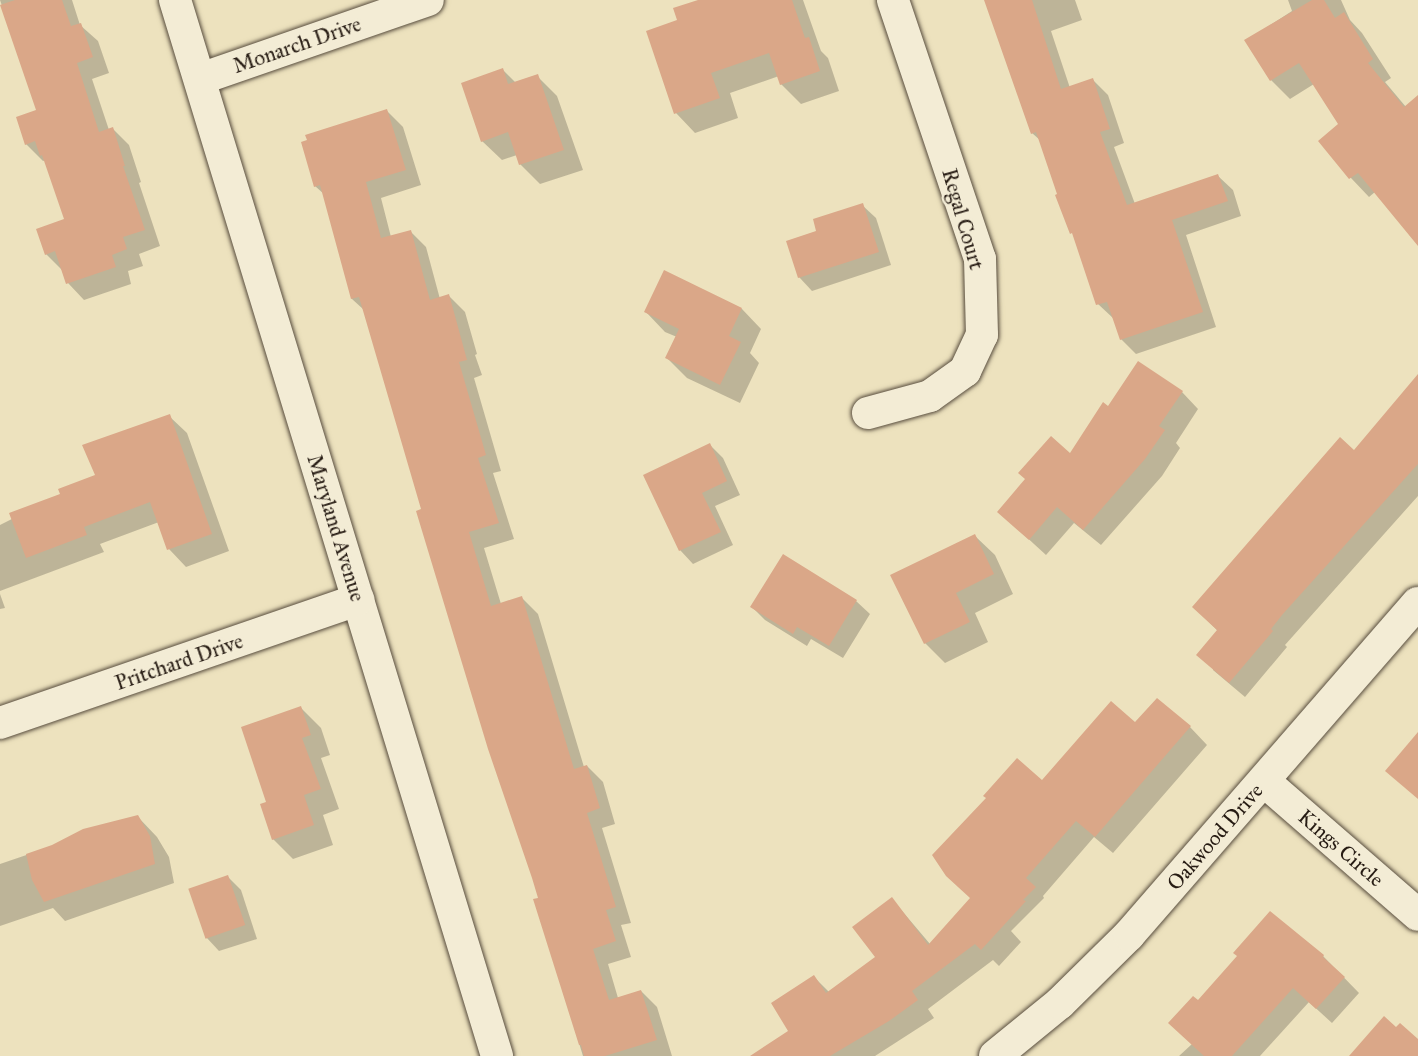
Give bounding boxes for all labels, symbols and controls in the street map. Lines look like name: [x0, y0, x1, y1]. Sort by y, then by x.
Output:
street label: Monarch Drive: [230, 11, 364, 79]
street label: Regal Court: [937, 166, 989, 272]
street label: Maryland Avenue: [302, 452, 370, 604]
street label: Pritchard Drive: [112, 628, 246, 696]
street label: Oakwood Drive: [1162, 778, 1268, 896]
street label: Kings Circle: [1293, 804, 1389, 892]

